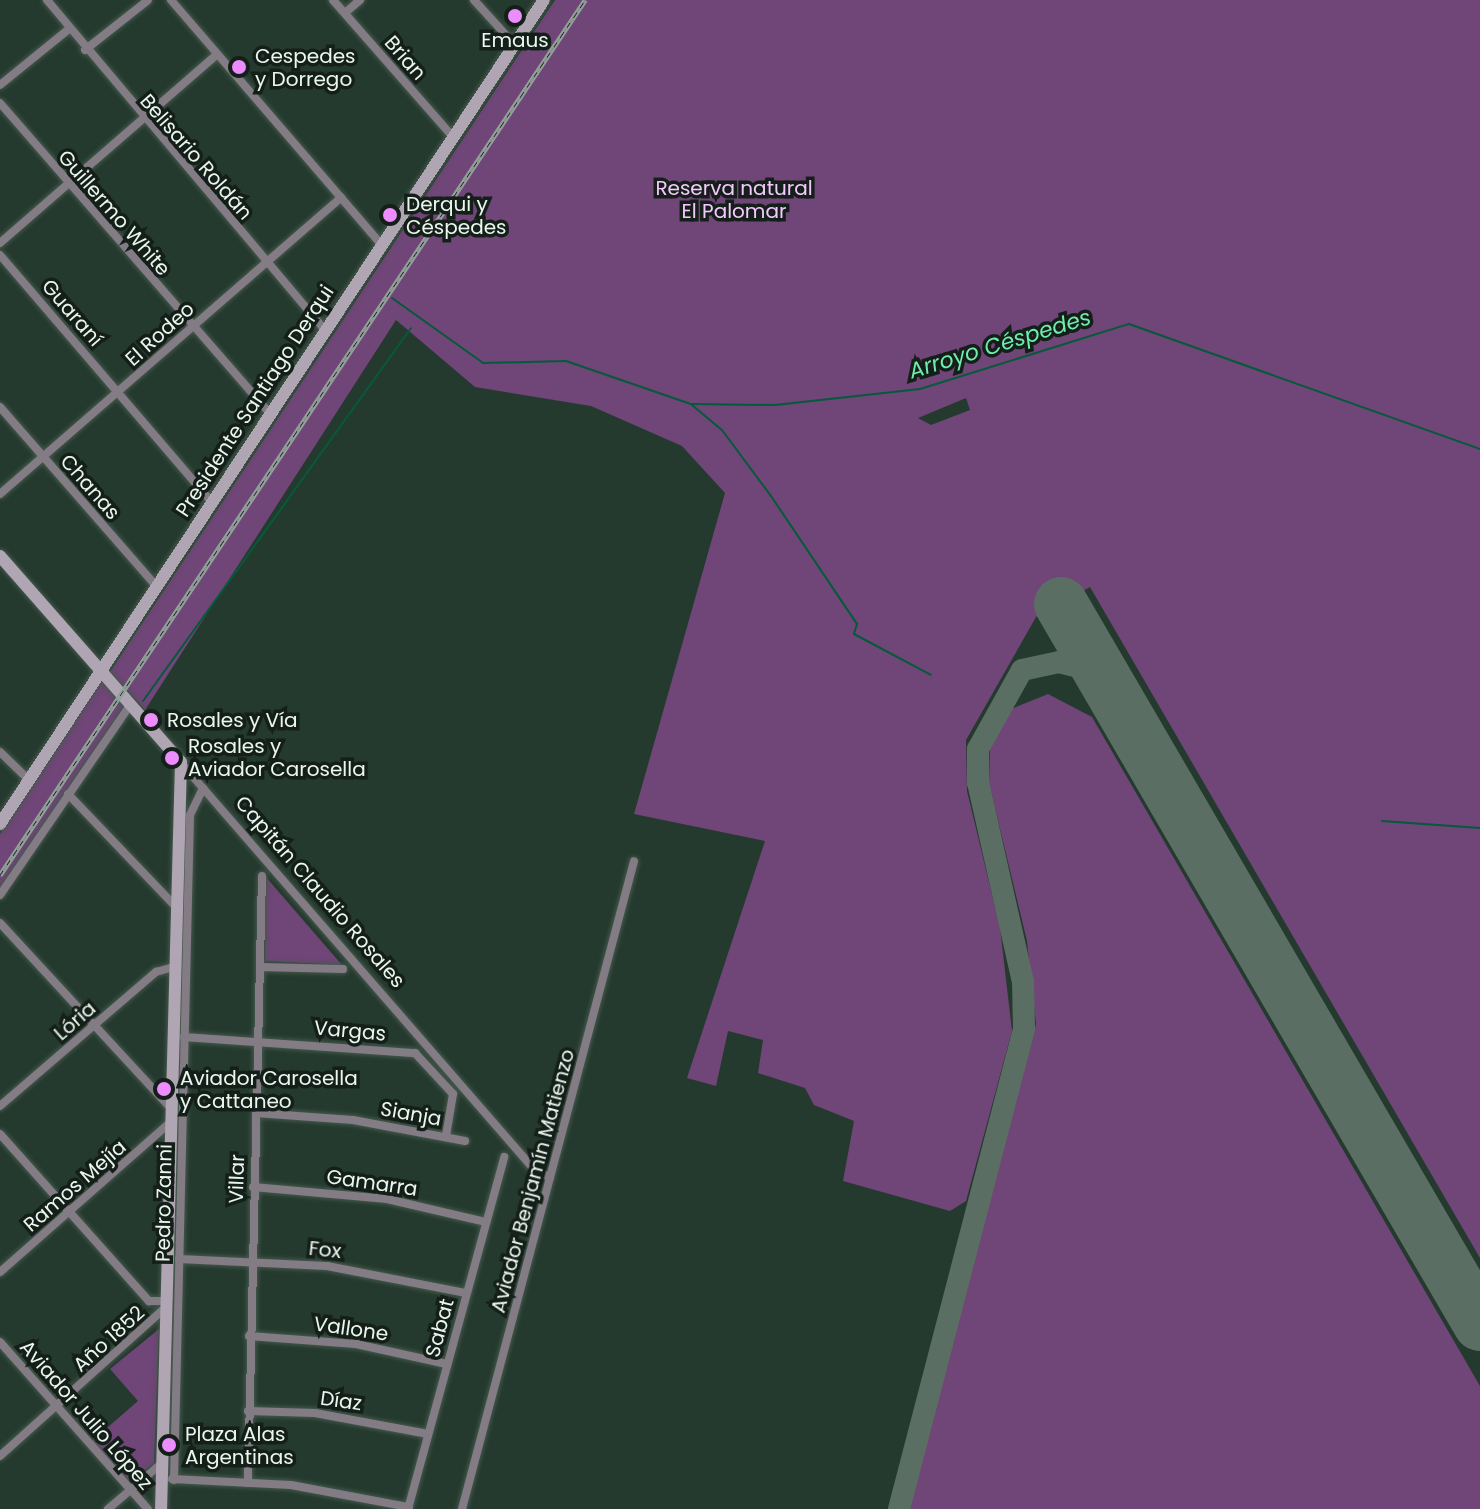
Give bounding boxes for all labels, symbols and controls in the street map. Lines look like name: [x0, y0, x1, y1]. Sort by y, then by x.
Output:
marker: Emaus: [506, 7, 524, 25]
place label: Emaus: [481, 28, 549, 52]
street label: Brian: [379, 31, 431, 85]
place label: Cespedes y Dorrego: [255, 44, 356, 91]
marker: Cespedes y Dorrego: [230, 58, 248, 76]
street label: Belisario Roldán: [135, 89, 257, 225]
street label: Guillermo White: [53, 145, 175, 281]
park label: Reserva natural El Palomar: [655, 176, 813, 223]
place label: Derqui y Céspedes: [406, 192, 507, 239]
marker: Derqui y Céspedes: [381, 206, 399, 224]
street label: Guaraní: [37, 275, 107, 351]
street label: Presidente Santiago Derqui: [171, 281, 339, 521]
street label: El Rodeo: [121, 297, 199, 371]
water label: Arroyo Céspedes: [906, 304, 1094, 384]
street label: Chanas: [55, 449, 125, 525]
place label: Rosales y Vía: [167, 708, 298, 732]
marker: Rosales y Vía: [142, 711, 160, 729]
place label: Rosales y Aviador Carosella: [188, 734, 366, 781]
marker: Rosales y Aviador Carosella: [163, 749, 181, 767]
street label: Capitán Claudio Rosales: [230, 791, 410, 993]
street label: Lória: [49, 996, 101, 1046]
street label: Vargas: [313, 1016, 387, 1046]
street label: Aviador Benjamín Matienzo: [486, 1047, 580, 1315]
place label: Aviador Carosella y Cattaneo: [180, 1066, 358, 1113]
marker: Aviador Carosella y Cattaneo: [155, 1080, 173, 1098]
street label: Sianja: [379, 1097, 443, 1131]
street label: Ramos Mejía: [19, 1135, 131, 1237]
street label: Pedro Zanni: [151, 1144, 177, 1262]
street label: Villar: [224, 1154, 250, 1204]
street label: Gamarra: [325, 1165, 419, 1201]
street label: Fox: [308, 1236, 342, 1264]
street label: Sabat: [421, 1296, 459, 1360]
street label: Año 1852: [68, 1301, 150, 1377]
street label: Vallone: [312, 1312, 390, 1346]
street label: Aviador Julio López: [15, 1335, 157, 1495]
street label: Díaz: [319, 1386, 363, 1416]
place label: Plaza Alas Argentinas: [185, 1422, 294, 1469]
marker: Plaza Alas Argentinas: [160, 1436, 178, 1454]

